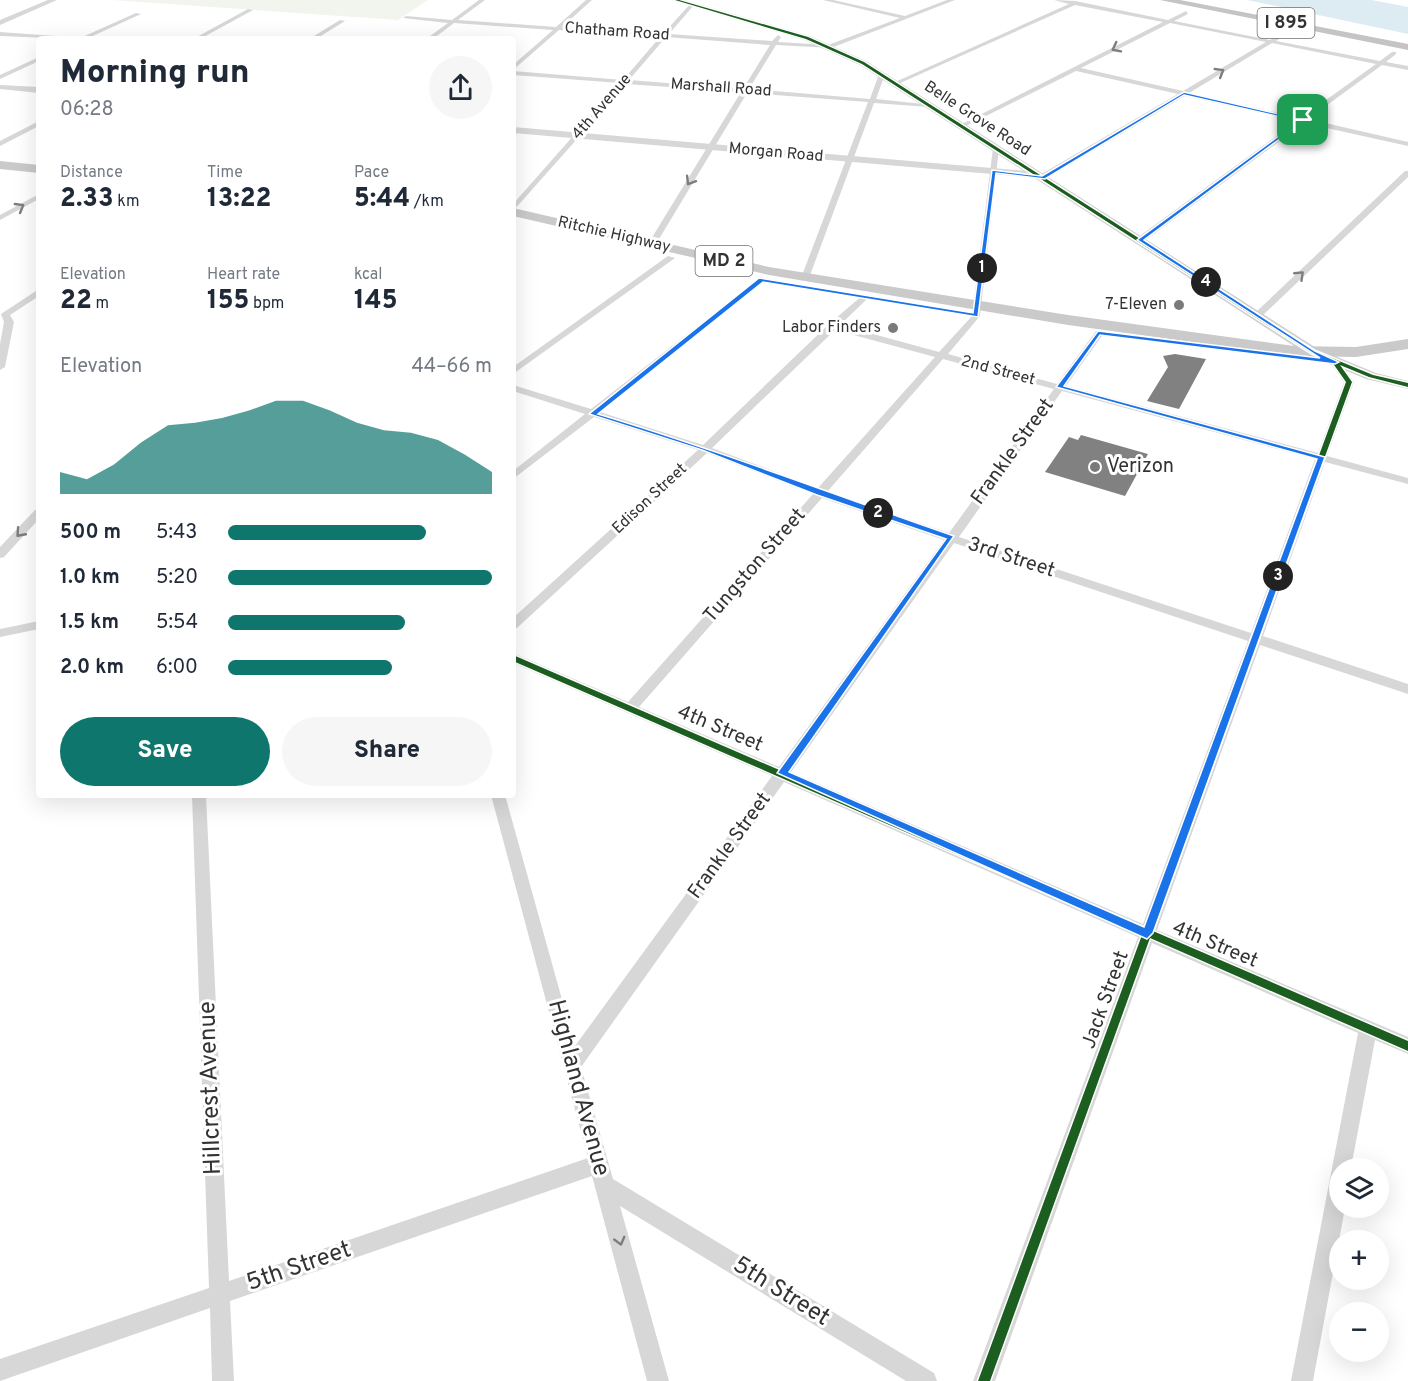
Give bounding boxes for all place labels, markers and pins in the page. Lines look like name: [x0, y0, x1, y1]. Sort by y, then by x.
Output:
pin: [1277, 94, 1328, 145]
pin: 1: [967, 253, 997, 283]
pin: 4: [1191, 267, 1221, 297]
place label: 7-Eleven: [1105, 295, 1167, 315]
marker: 7-Eleven: [1172, 298, 1186, 312]
place label: Labor Finders: [782, 318, 881, 338]
marker: Labor Finders: [886, 321, 900, 335]
place label: Verizon: [1107, 454, 1174, 480]
marker: Verizon: [1088, 460, 1102, 474]
pin: 2: [863, 498, 893, 528]
pin: 3: [1263, 561, 1293, 591]

